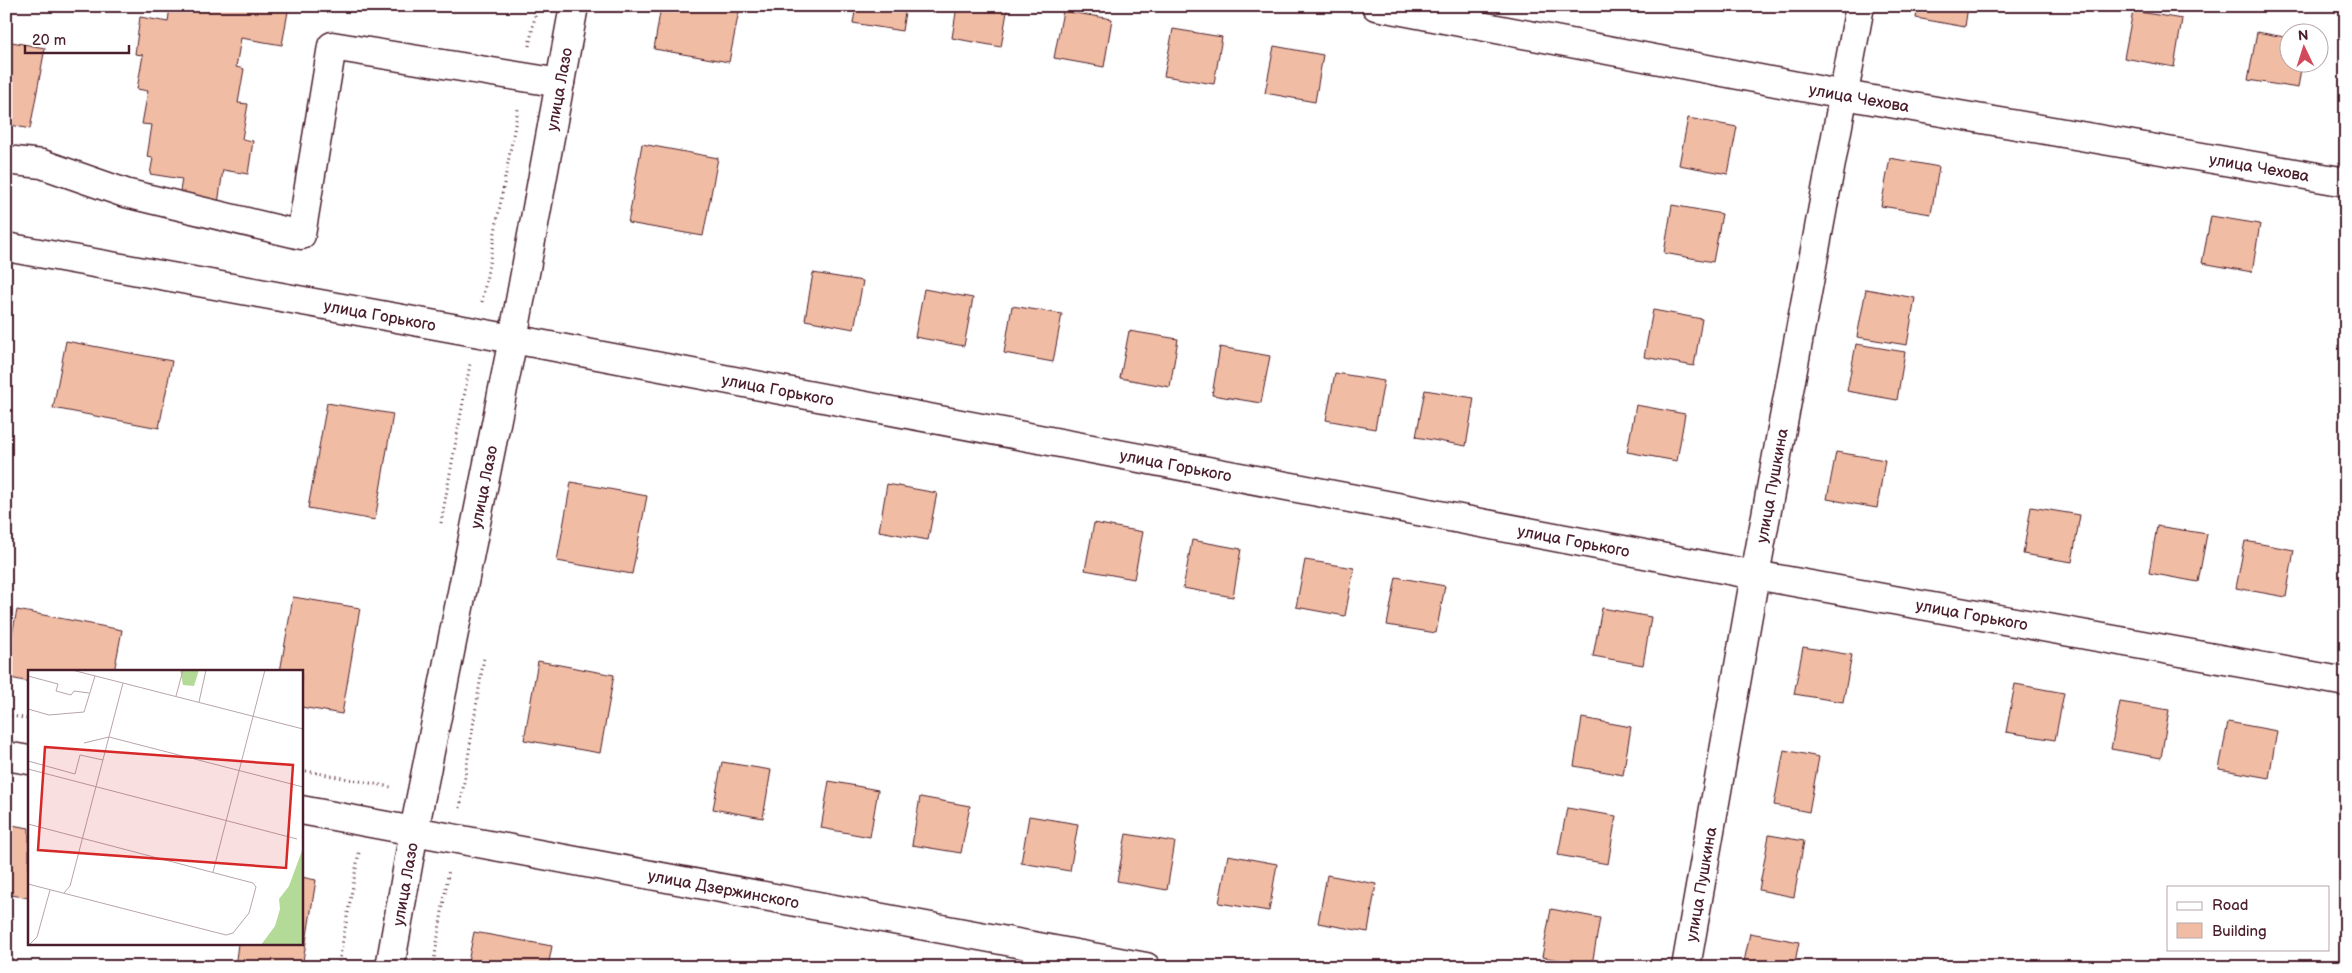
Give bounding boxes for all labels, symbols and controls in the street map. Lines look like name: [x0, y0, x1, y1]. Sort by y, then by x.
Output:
scale bar: [25, 22, 129, 54]
north arrow: [2280, 22, 2330, 72]
text: N: [2297, 27, 2309, 44]
text: 20 m: [32, 31, 66, 50]
street label: улица Лазо: [543, 46, 577, 133]
street label: улица Чехова: [1807, 81, 1911, 117]
street label: улица Чехова: [2208, 150, 2311, 187]
street label: улица Горького: [322, 297, 437, 336]
street label: улица Горького: [720, 371, 835, 411]
street label: улица Пушкина: [1753, 426, 1793, 545]
street label: улица Лазо: [467, 444, 502, 531]
street label: улица Горького: [1118, 446, 1233, 486]
street label: улица Горького: [1516, 522, 1631, 562]
street label: улица Горького: [1914, 596, 2029, 635]
inset map: [28, 670, 302, 946]
street label: улица Пушкина: [1683, 825, 1722, 943]
street label: улица Лазо: [389, 841, 423, 928]
street label: улица Дзержинского: [646, 867, 801, 913]
legend: [2167, 886, 2330, 950]
text: Road: [2212, 896, 2248, 915]
text: Building: [2212, 922, 2267, 941]

